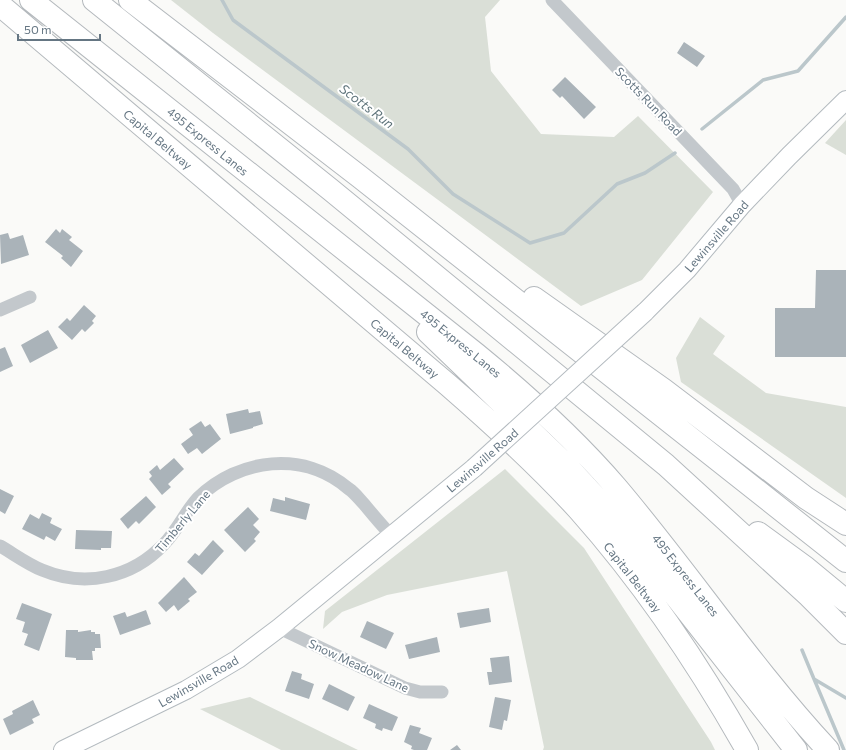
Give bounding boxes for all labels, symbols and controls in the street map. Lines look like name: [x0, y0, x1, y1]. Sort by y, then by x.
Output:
scale bar: [18, 16, 100, 42]
text: 50 m: [24, 22, 52, 36]
street label: Scotts Run Road: [613, 64, 685, 138]
water label: Scotts Run: [337, 80, 397, 132]
street label: 495 Express Lanes: [165, 104, 251, 178]
street label: Capital Beltway: [121, 106, 195, 172]
street label: Lewinsville Road: [681, 197, 751, 275]
street label: 495 Express Lanes: [418, 306, 504, 380]
street label: Capital Beltway: [368, 315, 442, 381]
street label: Lewinsville Road: [443, 425, 521, 495]
street label: Timberly Lane: [152, 487, 212, 555]
street label: 495 Express Lanes: [650, 531, 722, 619]
street label: Capital Beltway: [601, 539, 665, 615]
street label: Snow Meadow Lane: [307, 636, 411, 694]
street label: Lewinsville Road: [156, 652, 241, 710]

